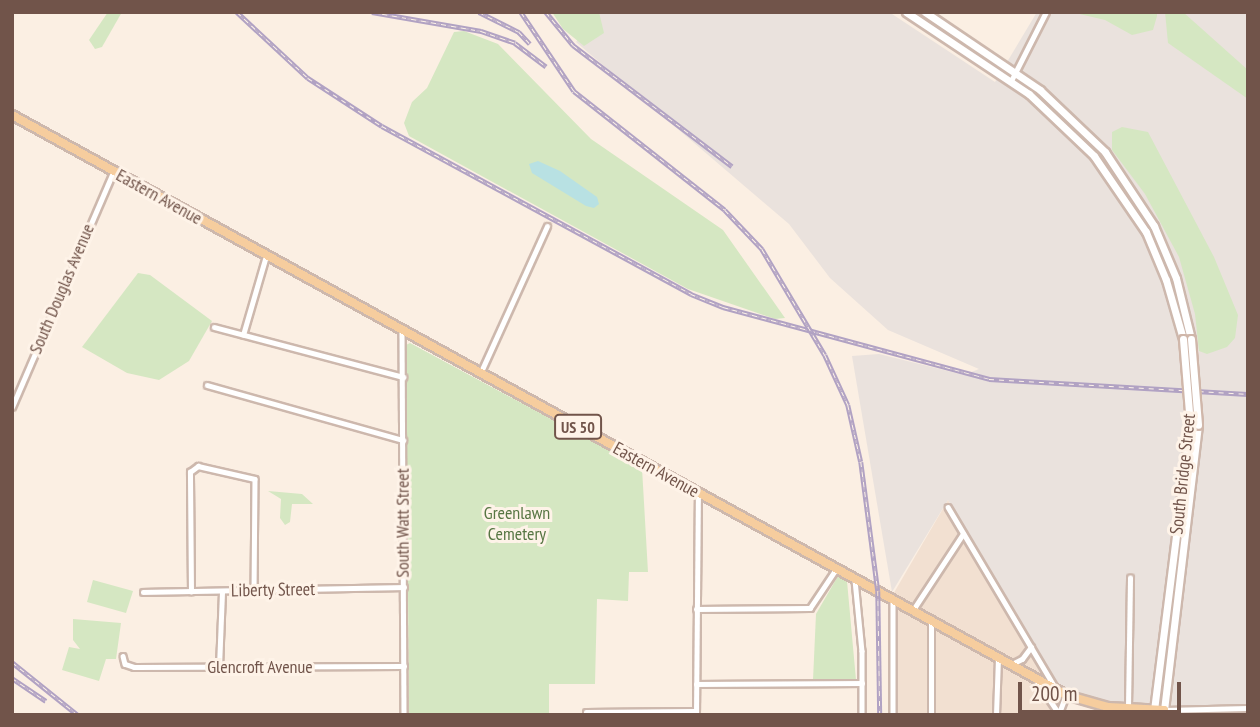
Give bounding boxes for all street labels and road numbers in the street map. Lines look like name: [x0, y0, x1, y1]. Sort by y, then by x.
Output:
street label: Eastern Avenue: [112, 164, 206, 230]
street label: South Douglas Avenue: [25, 221, 99, 357]
street label: South Bridge Street: [1166, 413, 1200, 535]
road number: US 50: [554, 414, 602, 440]
street label: Eastern Avenue: [609, 437, 703, 503]
street label: South Watt Street: [392, 468, 414, 578]
street label: Liberty Street: [230, 578, 316, 602]
street label: Glencroft Avenue: [207, 656, 313, 678]

